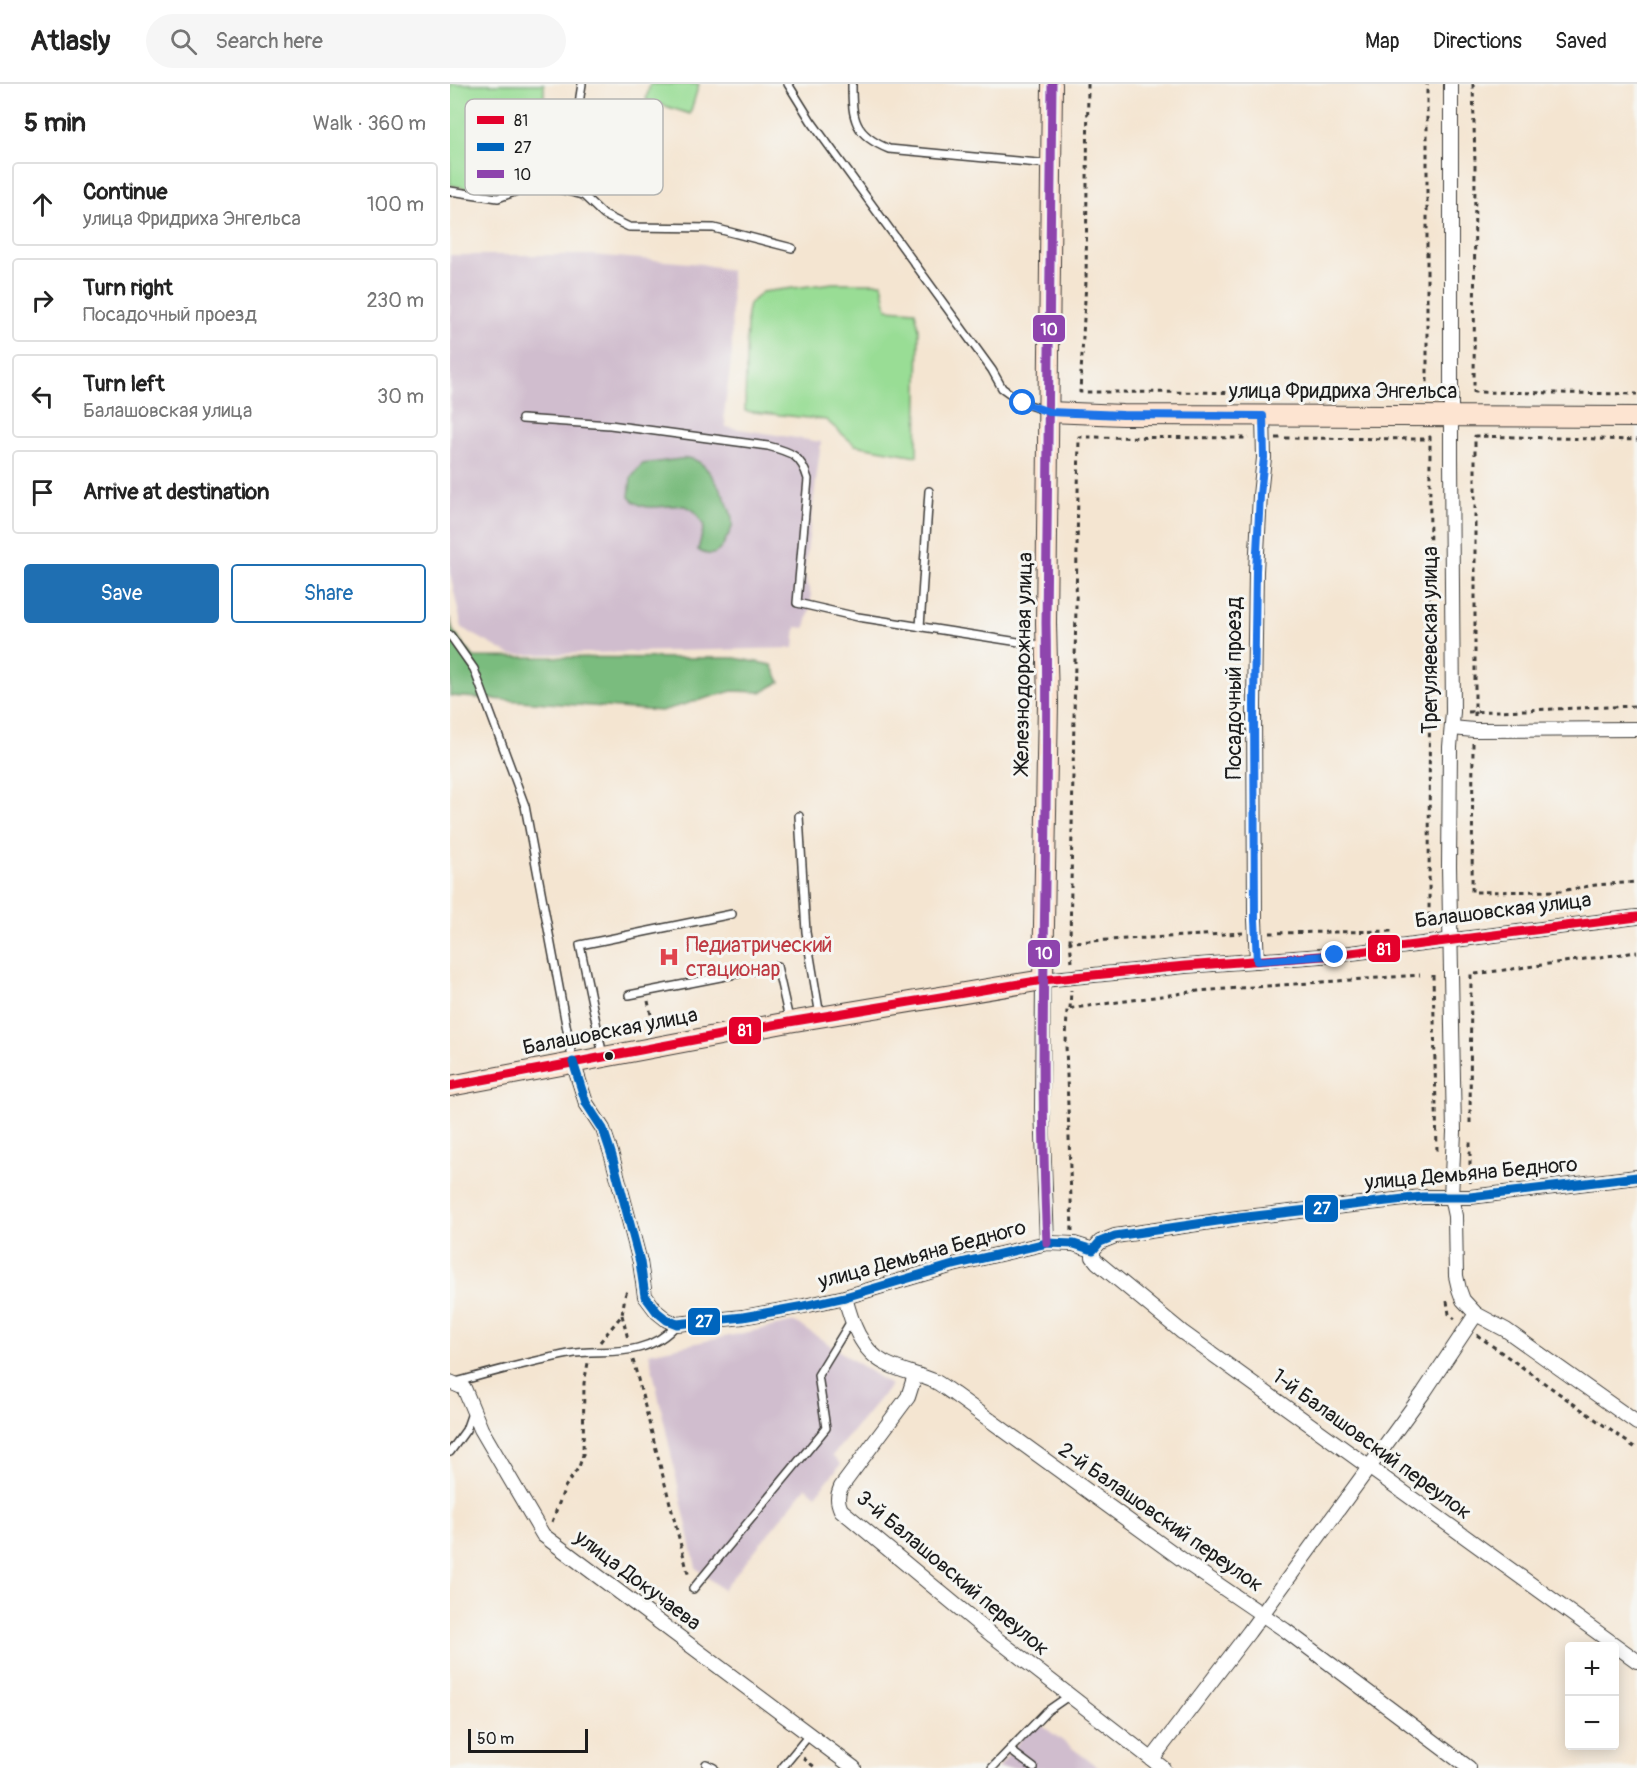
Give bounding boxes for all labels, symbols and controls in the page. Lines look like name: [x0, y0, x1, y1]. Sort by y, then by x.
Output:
search box: [146, 14, 566, 68]
text: Atlasly: [30, 24, 110, 59]
icon: search: [167, 25, 200, 58]
text: Search here: [215, 27, 323, 55]
text: Map: [1365, 28, 1400, 55]
text: Directions: [1433, 28, 1522, 55]
text: Saved: [1555, 28, 1607, 55]
legend: [465, 99, 663, 195]
text: 5 min: [24, 107, 86, 139]
text: Walk · 360 m: [313, 111, 426, 136]
text: 81: [514, 111, 528, 131]
text: 27: [514, 138, 532, 158]
text: 10: [514, 165, 531, 185]
text: Continue: [83, 178, 167, 206]
icon: ahead: [26, 188, 59, 221]
text: 100 m: [367, 192, 424, 217]
text: улица Фридриха Энгельса: [83, 206, 301, 231]
text: Turn right: [83, 274, 173, 302]
icon: right: [26, 284, 59, 317]
text: 230 m: [367, 288, 424, 313]
text: Посадочный проезд: [83, 302, 257, 327]
line badge: 10: [1032, 314, 1066, 343]
text: 10: [1040, 320, 1058, 340]
text: Turn left: [83, 370, 165, 398]
street label: улица Фридриха Энгельса: [1228, 378, 1457, 405]
icon: left: [26, 380, 59, 413]
text: 30 m: [377, 384, 424, 409]
route start: [1009, 389, 1035, 415]
text: Балашовская улица: [83, 398, 252, 423]
icon: arrive: [26, 476, 59, 509]
text: Arrive at destination: [83, 478, 269, 506]
street label: Трегуляевская улица: [1417, 546, 1444, 734]
street label: Железнодорожная улица: [1008, 552, 1039, 777]
button: Save: [24, 564, 219, 623]
button: Share: [231, 564, 426, 623]
street label: Посадочный проезд: [1221, 596, 1248, 779]
street label: Балашовская улица: [1413, 886, 1593, 935]
place label: Педиатрический стационар: [686, 932, 832, 983]
line badge: 81: [1367, 934, 1401, 963]
line badge: 10: [1027, 939, 1061, 968]
text: 81: [1377, 940, 1391, 960]
route end: [1321, 941, 1347, 967]
text: 10: [1035, 944, 1053, 964]
hospital icon: Педиатрический стационар: [657, 945, 681, 969]
street label: Балашовская улица: [520, 1001, 700, 1062]
line badge: 81: [728, 1016, 762, 1045]
text: 81: [738, 1021, 752, 1041]
unlabelled marker: [603, 1050, 615, 1062]
street label: улица Демьяна Бедного: [1362, 1151, 1579, 1196]
line badge: 27: [1304, 1194, 1339, 1223]
text: 27: [1313, 1199, 1331, 1219]
street label: улица Демьяна Бедного: [814, 1214, 1029, 1295]
line badge: 27: [687, 1307, 721, 1336]
text: 27: [695, 1312, 713, 1332]
street label: 1-й Балашовский переулок: [1267, 1363, 1477, 1526]
street label: 2-й Балашовский переулок: [1053, 1436, 1268, 1599]
street label: 3-й Балашовский переулок: [851, 1485, 1055, 1662]
street label: улица Докучаева: [568, 1523, 706, 1637]
map controls: [1565, 1642, 1619, 1750]
button: +: [1565, 1642, 1619, 1696]
button: −: [1565, 1696, 1619, 1750]
scale bar: [468, 1726, 588, 1754]
text: 50 m: [477, 1729, 514, 1749]

